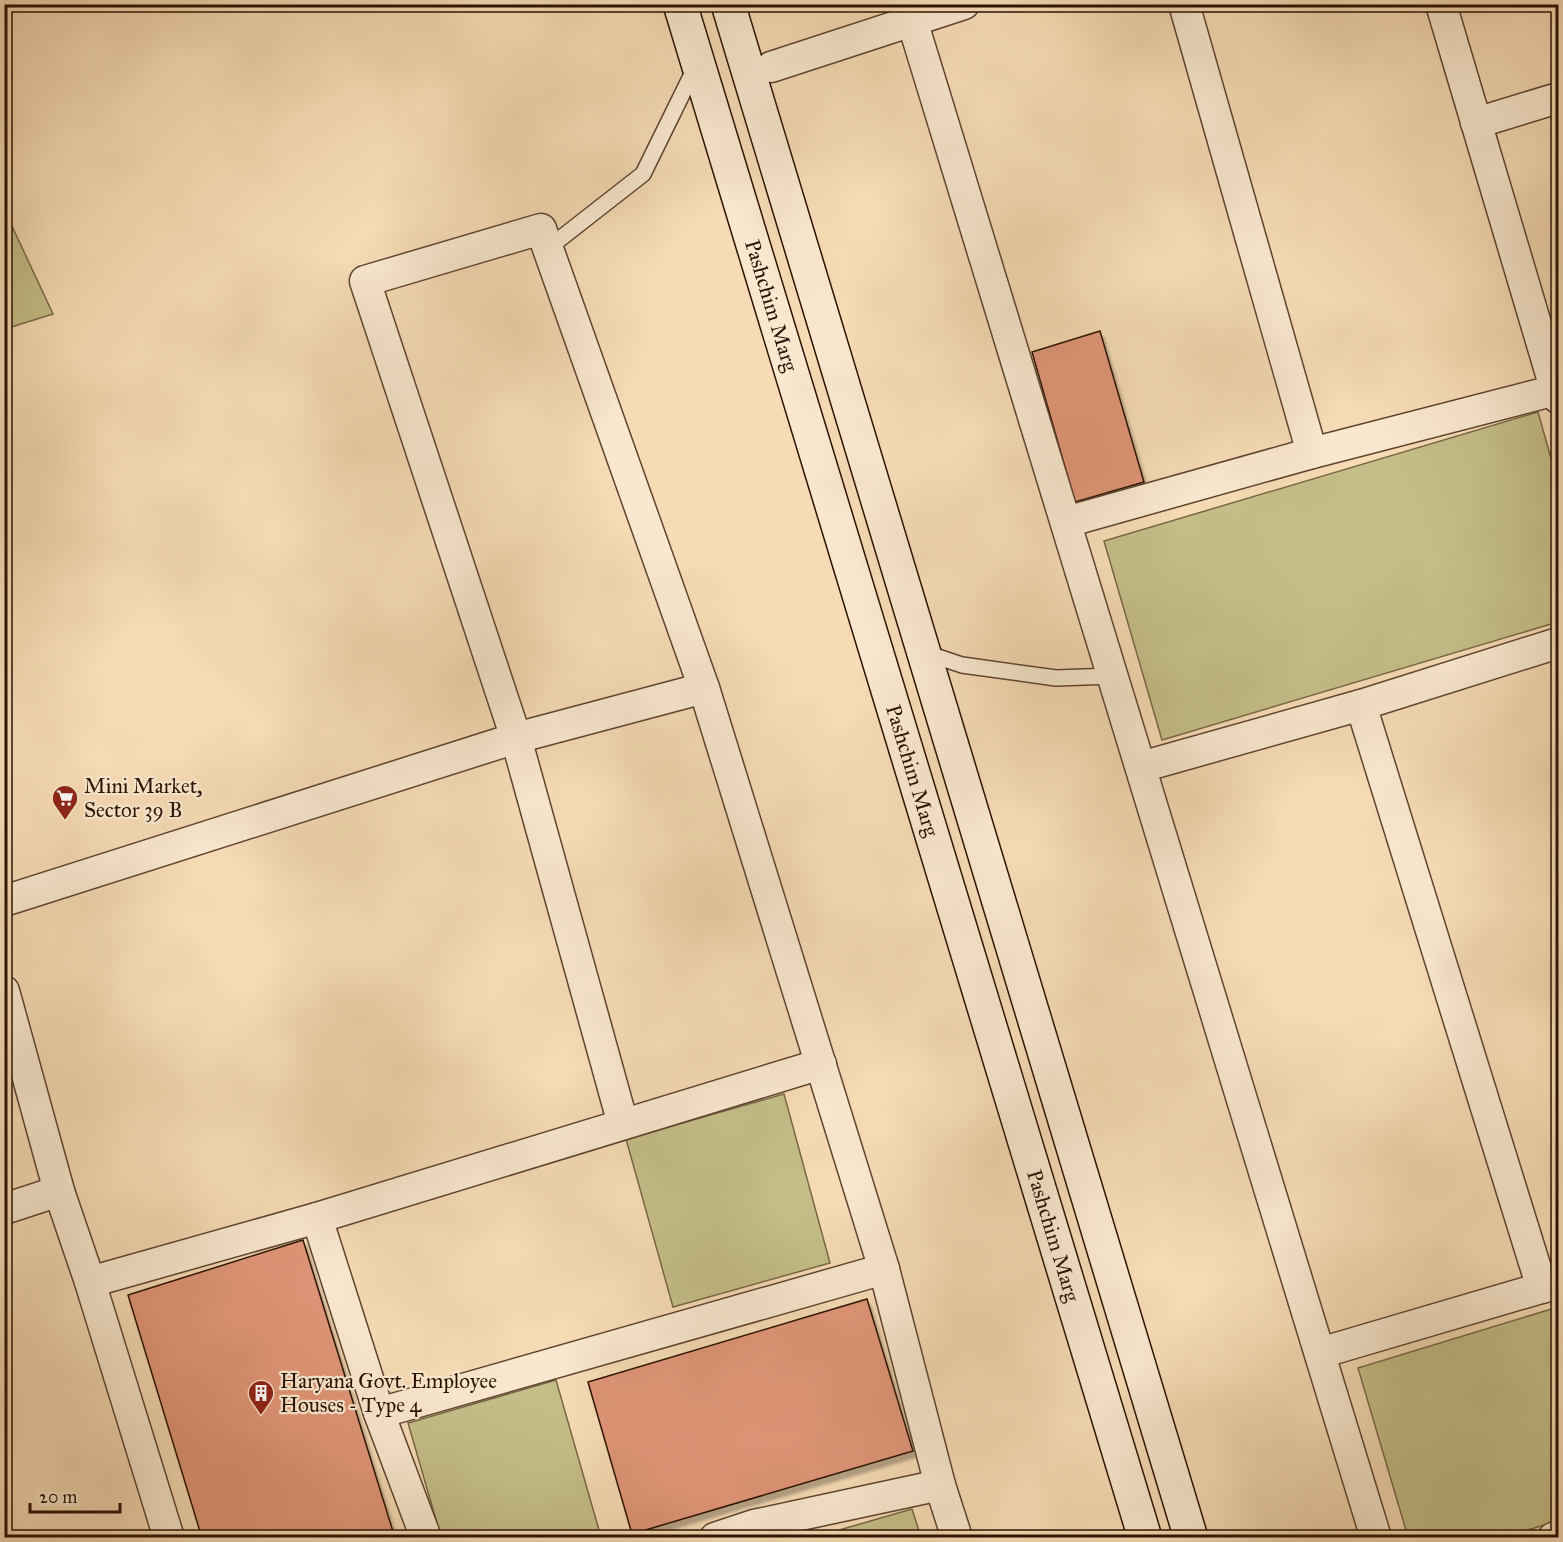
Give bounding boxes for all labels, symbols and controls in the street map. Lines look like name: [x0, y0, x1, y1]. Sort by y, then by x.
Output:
street label: Pashchim Marg: [739, 236, 804, 375]
street label: Pashchim Marg: [880, 701, 945, 840]
place label: Mini Market, Sector 39 B: [84, 773, 202, 823]
supermarket icon: Mini Market, Sector 39 B: [50, 783, 80, 821]
street label: Pashchim Marg: [1021, 1167, 1086, 1305]
place label: Haryana Govt. Employee Houses - Type 4: [280, 1368, 497, 1418]
building icon: Haryana Govt. Employee Houses - Type 4: [246, 1378, 276, 1416]
scale bar: [30, 1476, 120, 1514]
text: 20 m: [39, 1486, 77, 1508]

